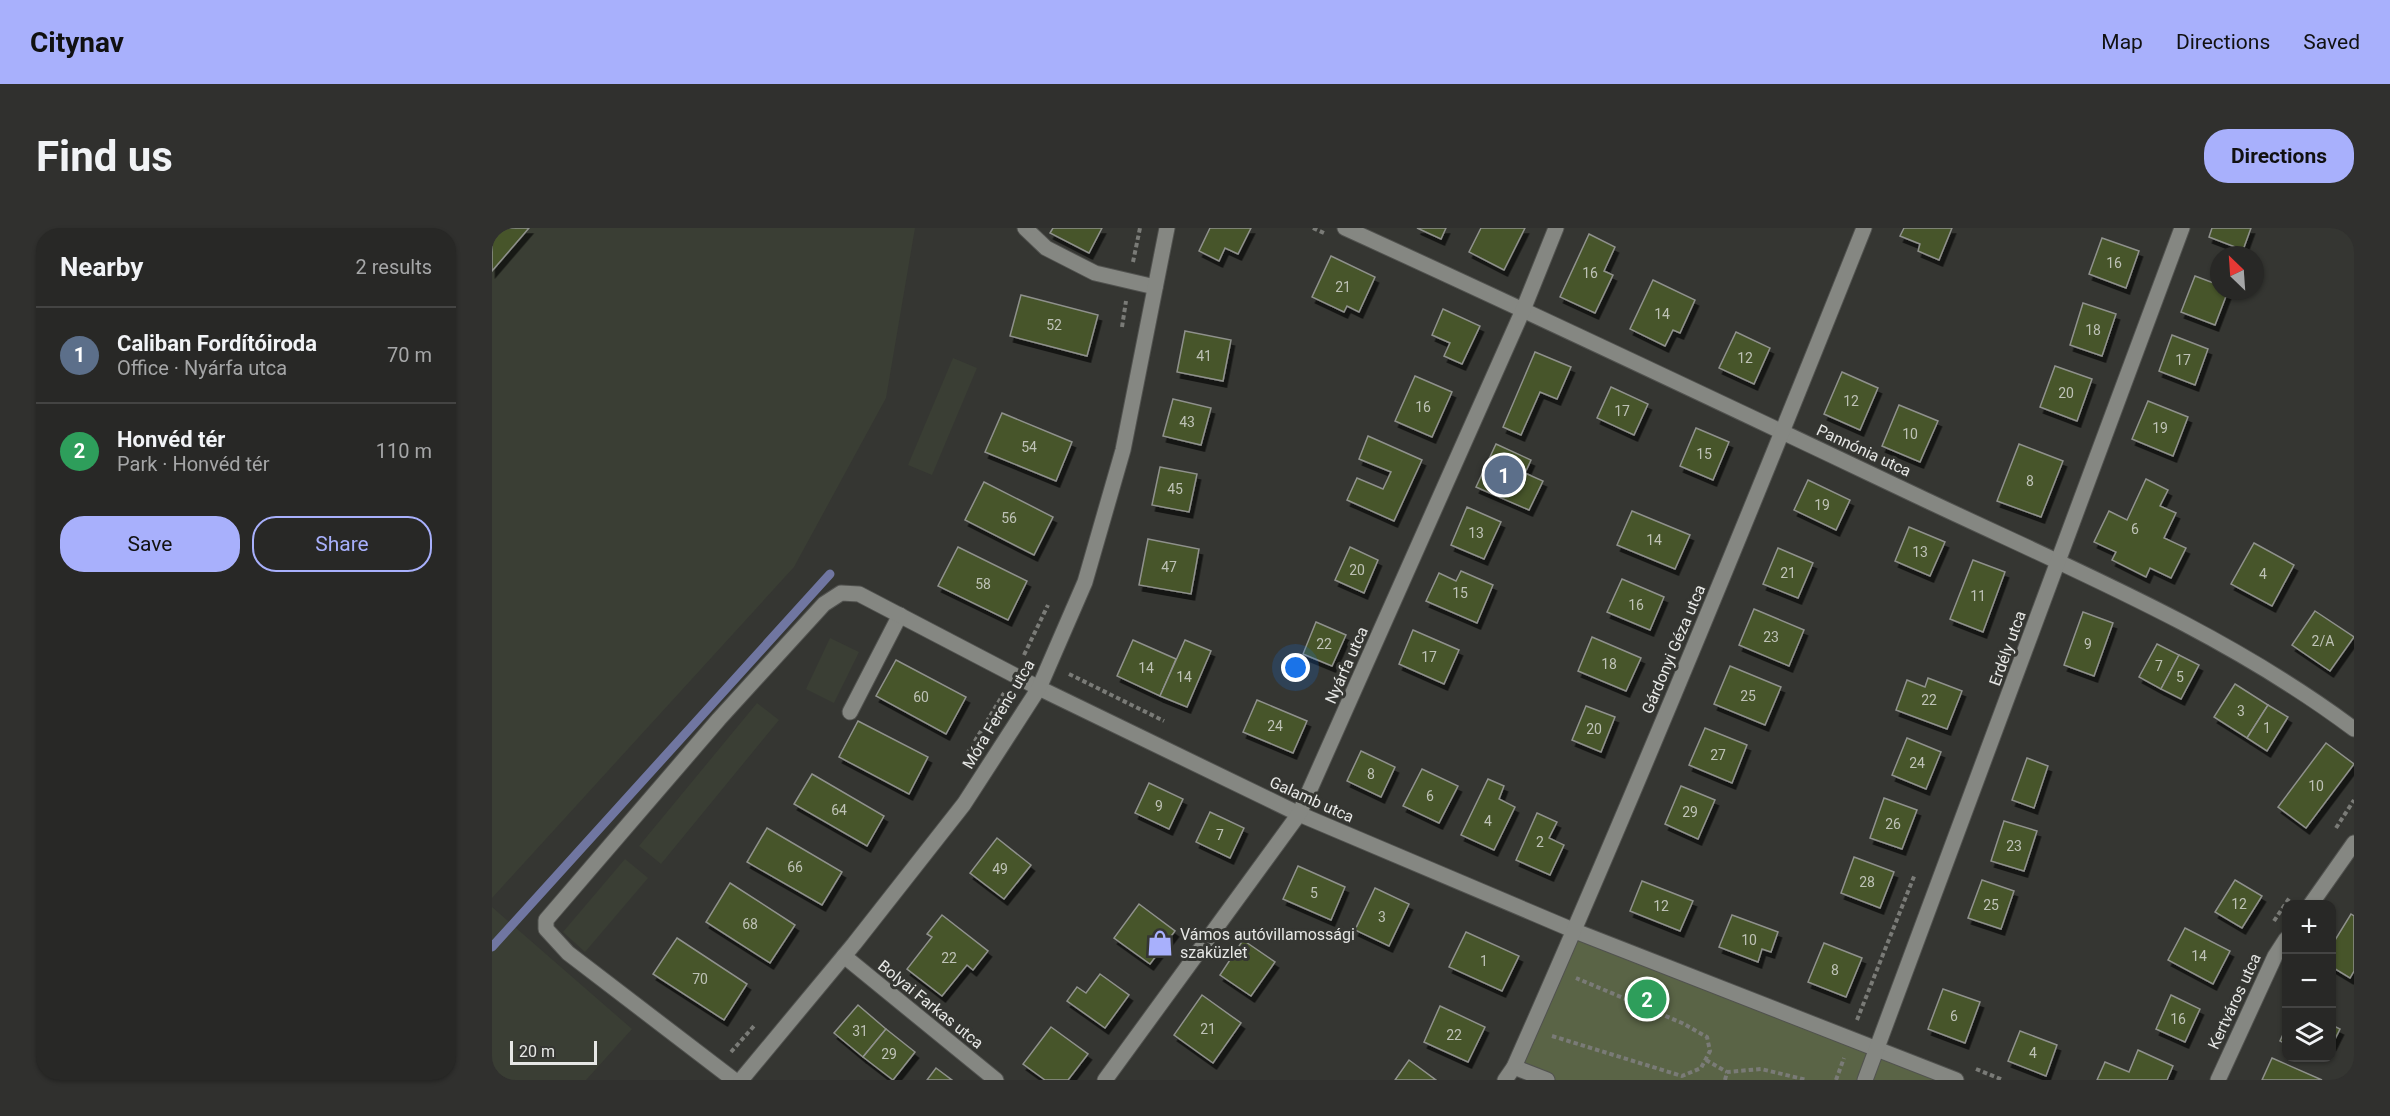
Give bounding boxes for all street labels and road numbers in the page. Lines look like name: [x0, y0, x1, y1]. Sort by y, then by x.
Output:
street label: Pannónia utca: [1814, 420, 1914, 481]
street label: Gárdonyi Géza utca: [1638, 582, 1709, 717]
street label: Erdély utca: [1985, 608, 2030, 688]
street label: Nyárfa utca: [1321, 624, 1372, 707]
street label: Móra Ferenc utca: [958, 656, 1039, 772]
street label: Galamb utca: [1267, 772, 1357, 827]
street label: Kertváros utca: [2204, 950, 2265, 1052]
street label: Bolyai Farkas utca: [874, 956, 987, 1053]

